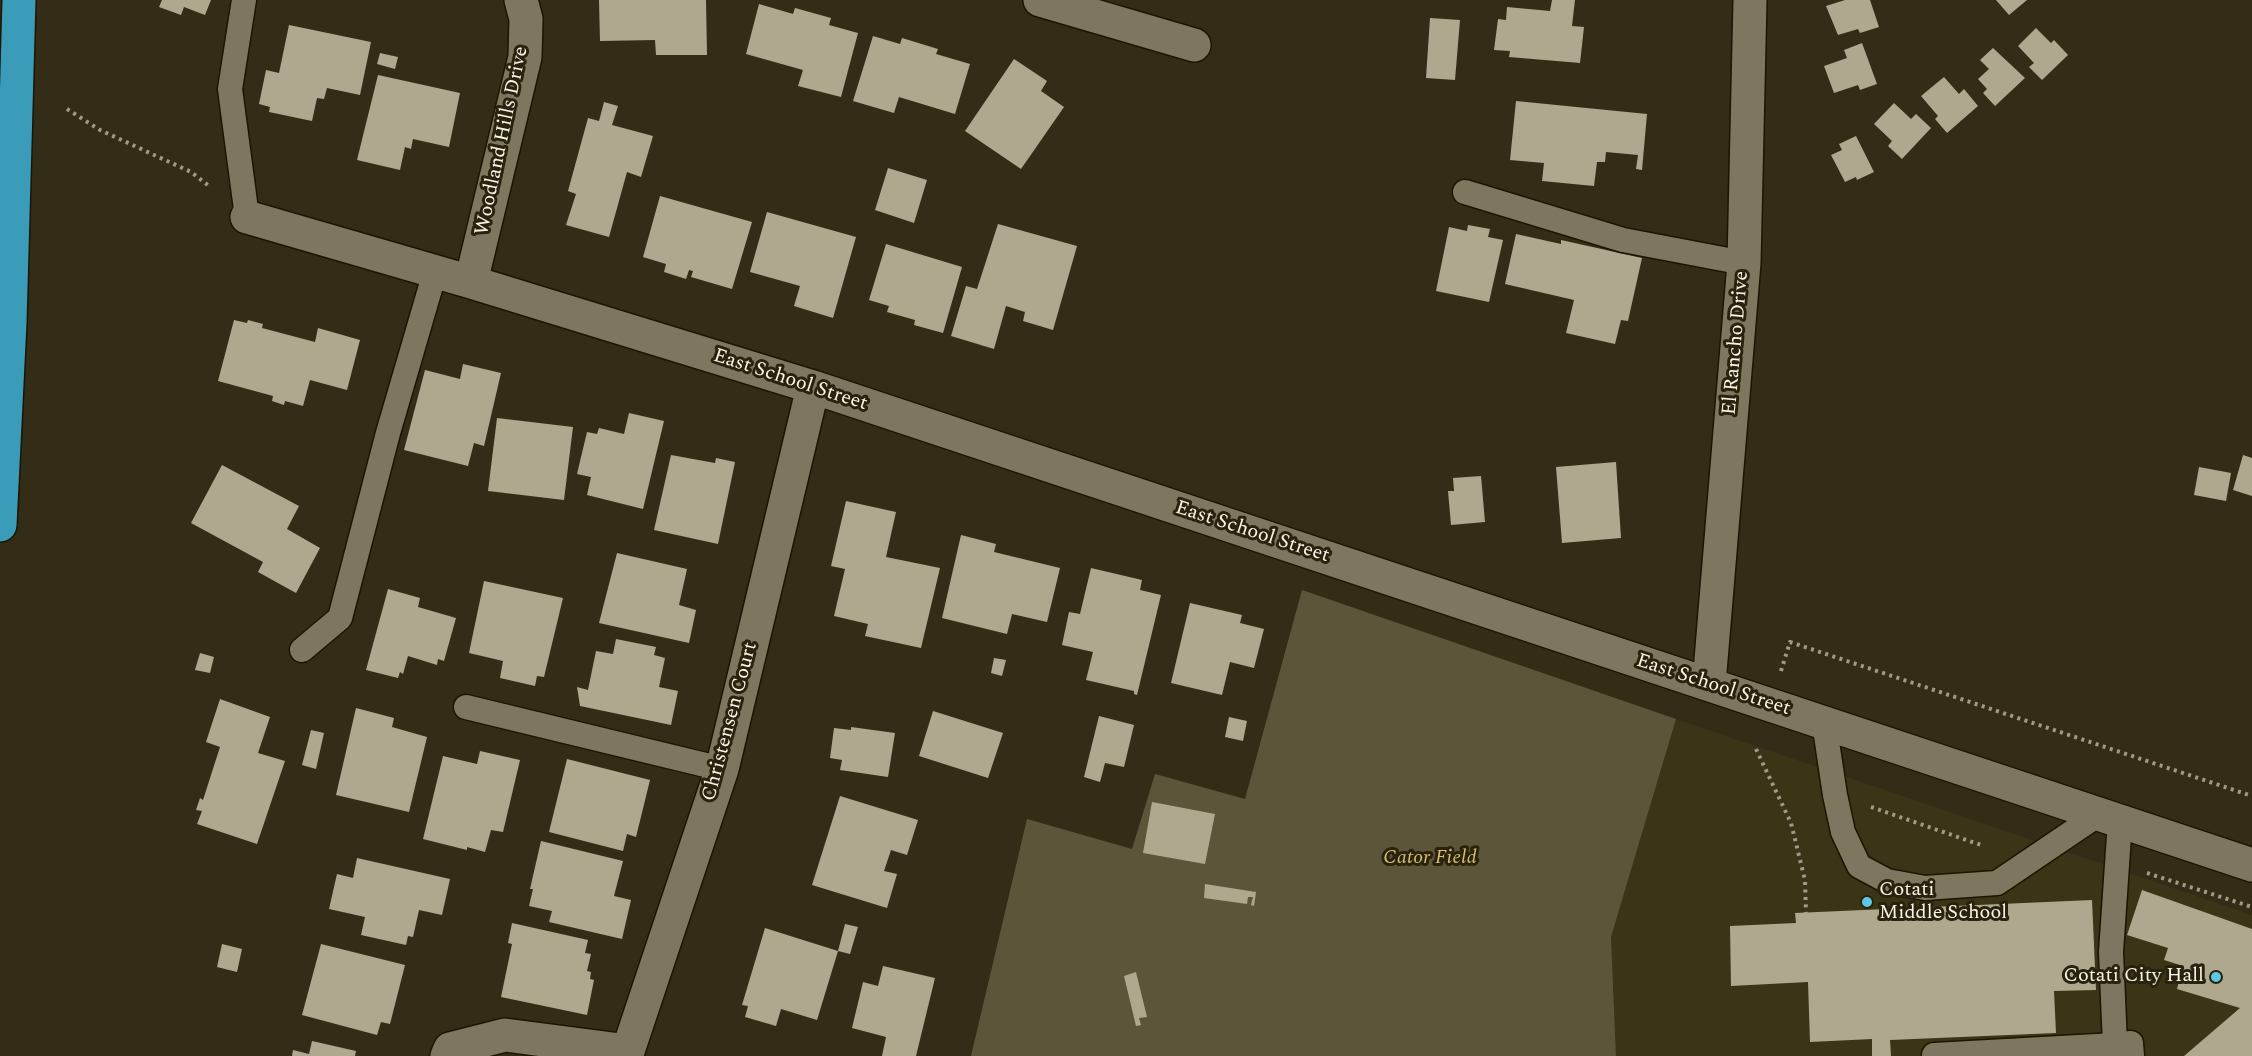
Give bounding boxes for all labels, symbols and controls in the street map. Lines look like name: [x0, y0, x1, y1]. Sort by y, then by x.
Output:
street label: Woodland Hills Drive: [471, 44, 535, 238]
street label: El Rancho Drive: [1719, 270, 1755, 416]
street label: East School Street: [710, 345, 870, 417]
street label: East School Street: [1172, 497, 1332, 569]
street label: Christensen Court: [698, 640, 764, 804]
street label: East School Street: [1633, 650, 1793, 722]
park label: Cator Field: [1383, 847, 1477, 871]
place label: Cotati Middle School: [1879, 879, 2007, 926]
marker: Cotati Middle School: [1860, 895, 1874, 909]
place label: Cotati City Hall: [2063, 965, 2204, 989]
marker: Cotati City Hall: [2209, 970, 2223, 984]

